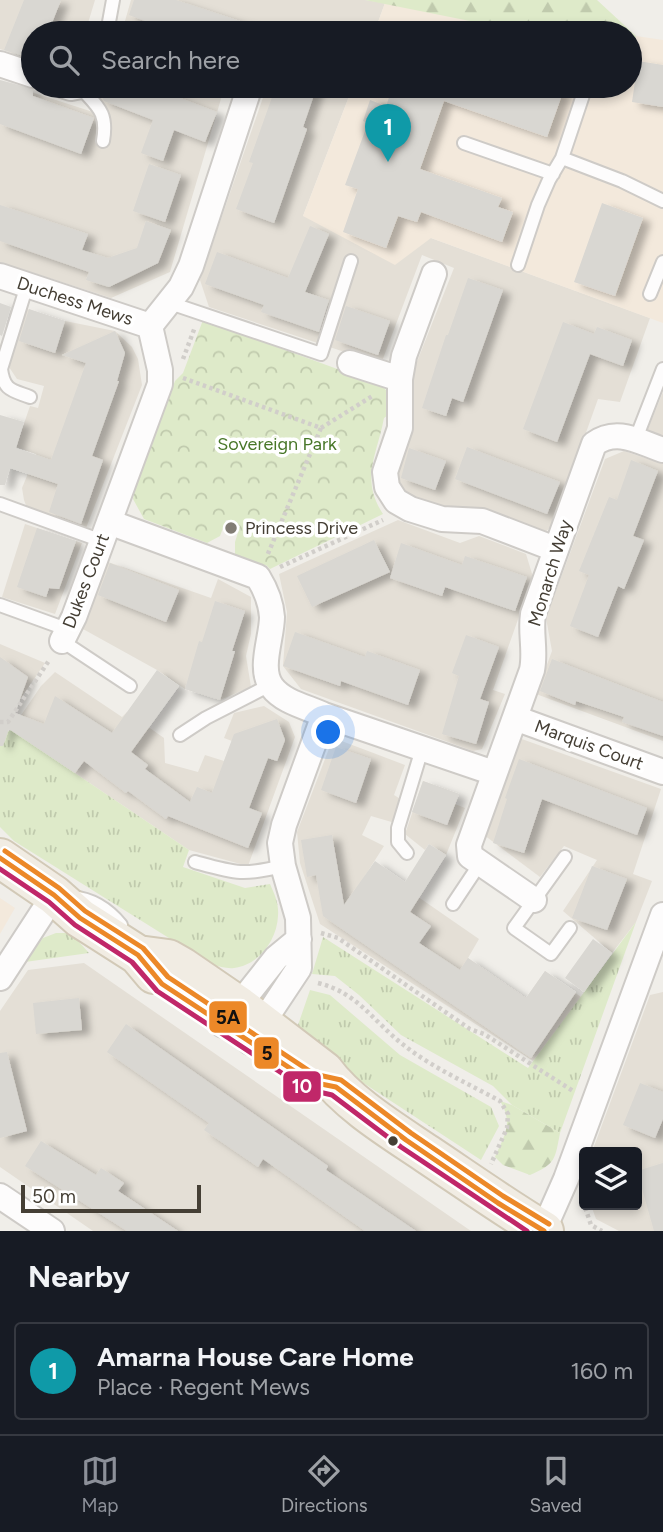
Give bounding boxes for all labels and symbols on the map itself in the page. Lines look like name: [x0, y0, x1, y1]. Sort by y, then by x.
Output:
pin: 1: [365, 104, 411, 162]
street label: Duchess Mews: [14, 272, 136, 330]
park label: Sovereign Park: [217, 433, 337, 455]
place label: Princess Drive: [245, 517, 358, 539]
street label: Monarch Way: [523, 517, 577, 629]
marker: Princess Drive: [223, 520, 239, 536]
street label: Dukes Court: [58, 530, 114, 632]
your location: [311, 715, 345, 749]
street label: Marquis Court: [532, 715, 647, 775]
line badge: 5A: [208, 1000, 248, 1034]
text: 5A: [216, 1006, 241, 1029]
line badge: 5: [253, 1036, 280, 1070]
text: 5: [261, 1042, 273, 1065]
line badge: 10: [282, 1070, 322, 1103]
text: 10: [292, 1075, 312, 1098]
unlabelled marker: [386, 1134, 400, 1148]
scale bar: [21, 1182, 201, 1214]

